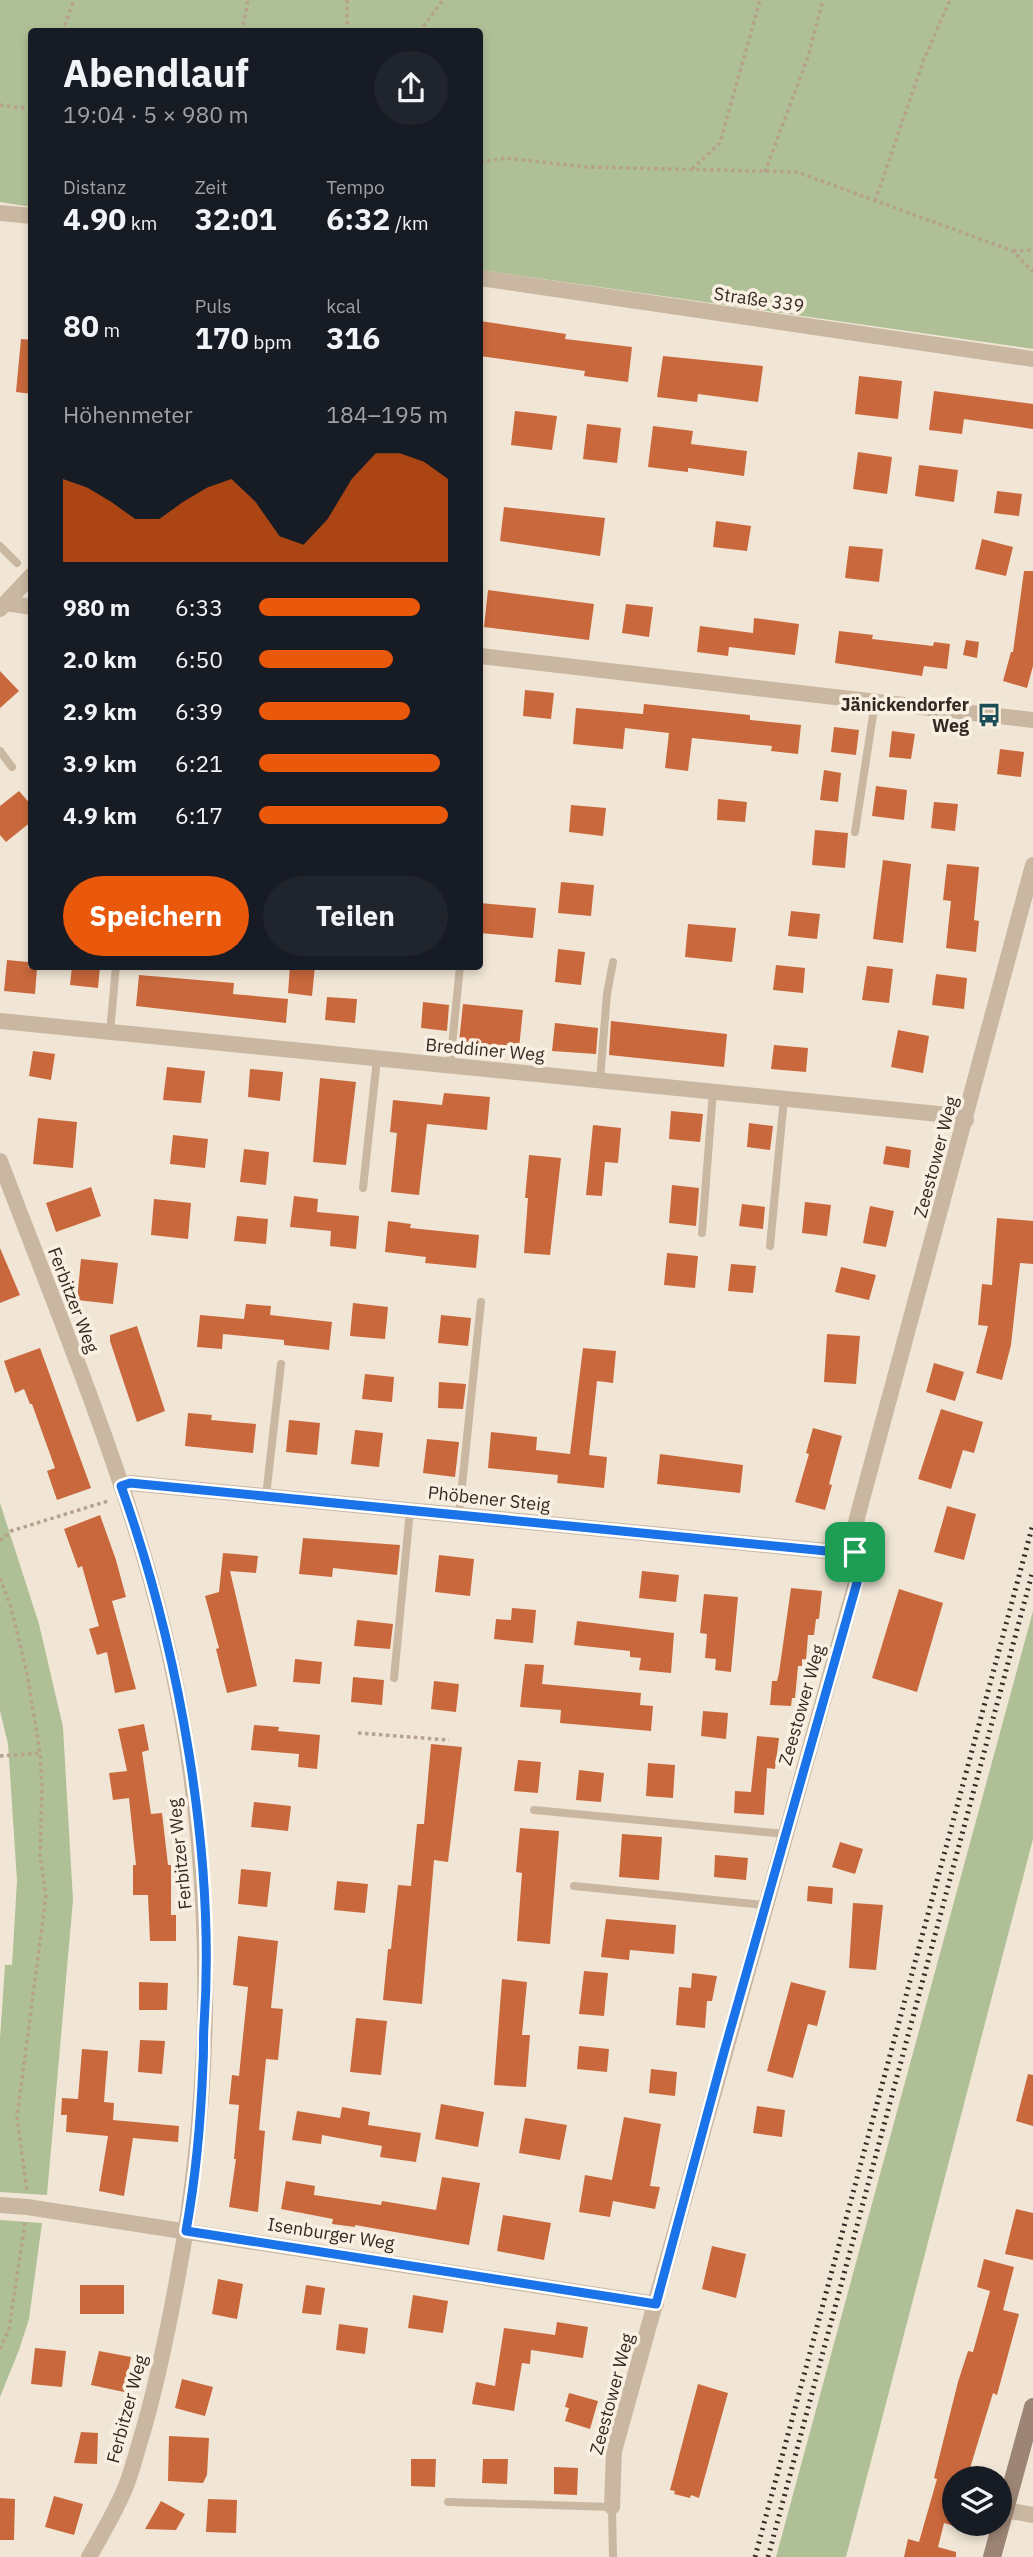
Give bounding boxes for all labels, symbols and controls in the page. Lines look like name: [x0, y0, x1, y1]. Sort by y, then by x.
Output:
text: Abendlauf: [63, 48, 249, 97]
button: share: [374, 51, 448, 125]
text: 19:04 · 5 × 980 m: [63, 99, 249, 129]
text: Distanz: [63, 175, 126, 199]
text: Zeit: [195, 175, 227, 199]
text: Tempo: [326, 175, 385, 199]
text: 4.90: [63, 199, 126, 238]
text: 32:01: [195, 199, 277, 238]
text: 6:32: [326, 199, 390, 238]
text: km: [126, 211, 157, 235]
text: /km: [390, 211, 429, 235]
street label: Straße 339: [712, 282, 806, 317]
text: Puls: [195, 294, 231, 318]
text: kcal: [326, 294, 361, 318]
text: 80: [63, 306, 99, 345]
text: m: [99, 318, 120, 342]
text: 170: [195, 318, 249, 357]
text: 316: [326, 318, 380, 357]
text: bpm: [249, 330, 292, 354]
text: Höhenmeter: [63, 399, 193, 429]
text: 184–195 m: [326, 399, 448, 429]
text: 980 m: [63, 592, 130, 622]
text: 6:33: [175, 592, 223, 622]
text: 2.0 km: [63, 644, 137, 674]
text: 6:50: [175, 644, 223, 674]
place label: Jänickendorfer Weg: [840, 693, 969, 737]
text: 2.9 km: [63, 696, 137, 726]
text: 6:39: [175, 696, 223, 726]
bus stop icon: Jänickendorfer Weg: [975, 701, 1003, 729]
text: 3.9 km: [63, 748, 137, 778]
text: 6:21: [175, 748, 223, 778]
text: 4.9 km: [63, 800, 137, 830]
text: 6:17: [175, 800, 223, 830]
button: Speichern: [63, 876, 249, 956]
button: Teilen: [263, 876, 448, 956]
street label: Breddiner Weg: [424, 1033, 546, 1066]
street label: Zeestower Weg: [908, 1093, 963, 1220]
street label: Ferbitzer Weg: [43, 1244, 104, 1356]
street label: Phöbener Steig: [427, 1481, 552, 1516]
pin: [825, 1522, 885, 1582]
icon: arrive: [836, 1533, 874, 1571]
street label: Zeestower Weg: [773, 1641, 830, 1768]
street label: Ferbitzer Weg: [162, 1797, 197, 1911]
street label: Isenburger Weg: [266, 2212, 397, 2255]
street label: Zeestower Weg: [584, 2330, 639, 2457]
street label: Ferbitzer Weg: [101, 2352, 152, 2466]
map controls: [942, 2466, 1012, 2536]
button: layers: [942, 2466, 1012, 2536]

